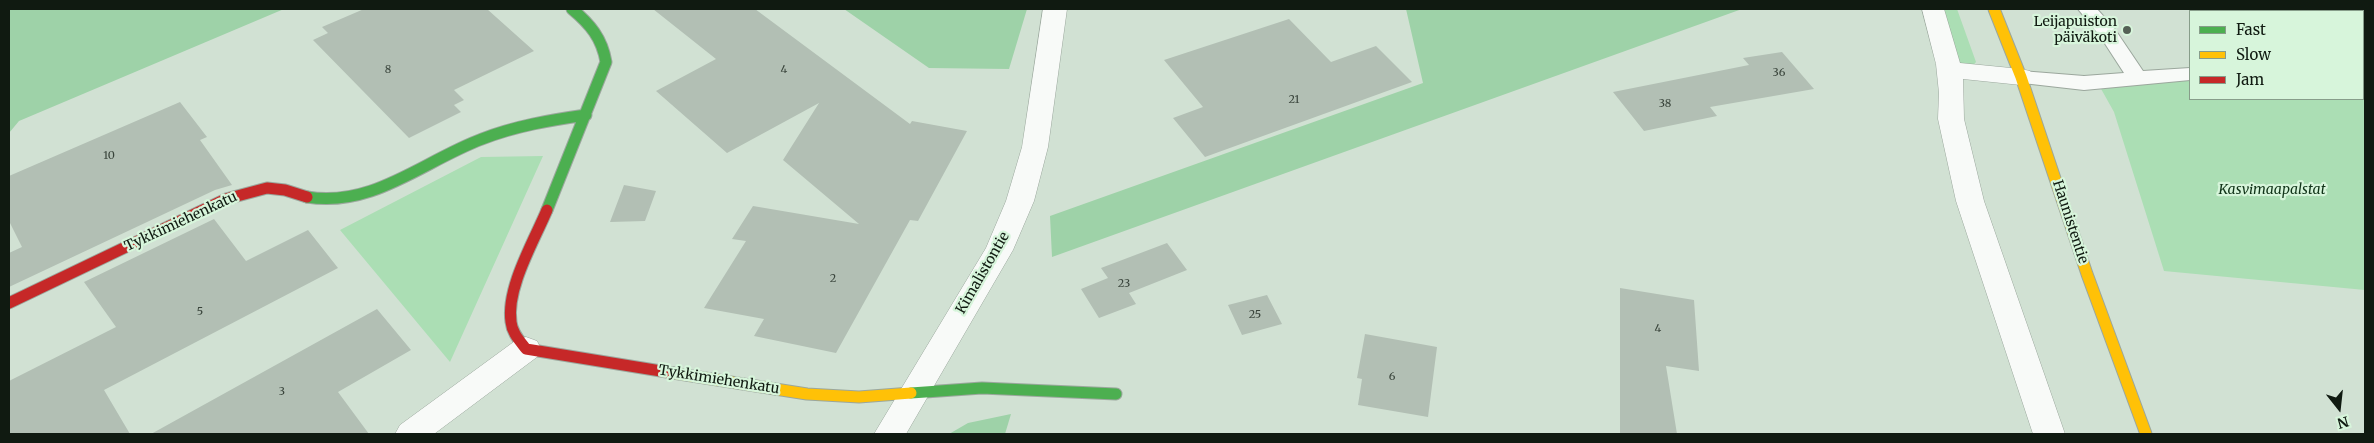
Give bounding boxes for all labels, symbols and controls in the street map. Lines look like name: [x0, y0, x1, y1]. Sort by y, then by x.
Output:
legend: [2189, 10, 2364, 100]
place label: Leijapuiston päiväkoti: [2034, 14, 2117, 46]
text: Fast: [2236, 20, 2266, 39]
marker: Leijapuiston päiväkoti: [2121, 24, 2133, 36]
text: Slow: [2236, 45, 2271, 64]
house number: 8: [385, 63, 391, 77]
house number: 4: [781, 63, 787, 77]
house number: 36: [1773, 66, 1785, 80]
text: Jam: [2236, 70, 2264, 89]
house number: 21: [1288, 93, 1300, 107]
house number: 38: [1659, 97, 1671, 111]
house number: 10: [103, 149, 115, 163]
street label: Haunistentie: [2049, 178, 2091, 266]
park label: Kasvimaapalstat: [2218, 182, 2326, 198]
street label: Tykkimiehenkatu: [122, 189, 240, 255]
street label: Kimalistontie: [953, 229, 1013, 317]
house number: 2: [830, 272, 836, 286]
house number: 23: [1118, 277, 1130, 291]
house number: 5: [197, 305, 203, 319]
house number: 25: [1249, 308, 1261, 322]
house number: 4: [1655, 322, 1661, 336]
street label: Tykkimiehenkatu: [657, 362, 781, 398]
house number: 6: [1389, 370, 1395, 384]
north arrow: [2314, 383, 2364, 433]
house number: 3: [279, 385, 285, 399]
text: N: [2335, 412, 2351, 433]

